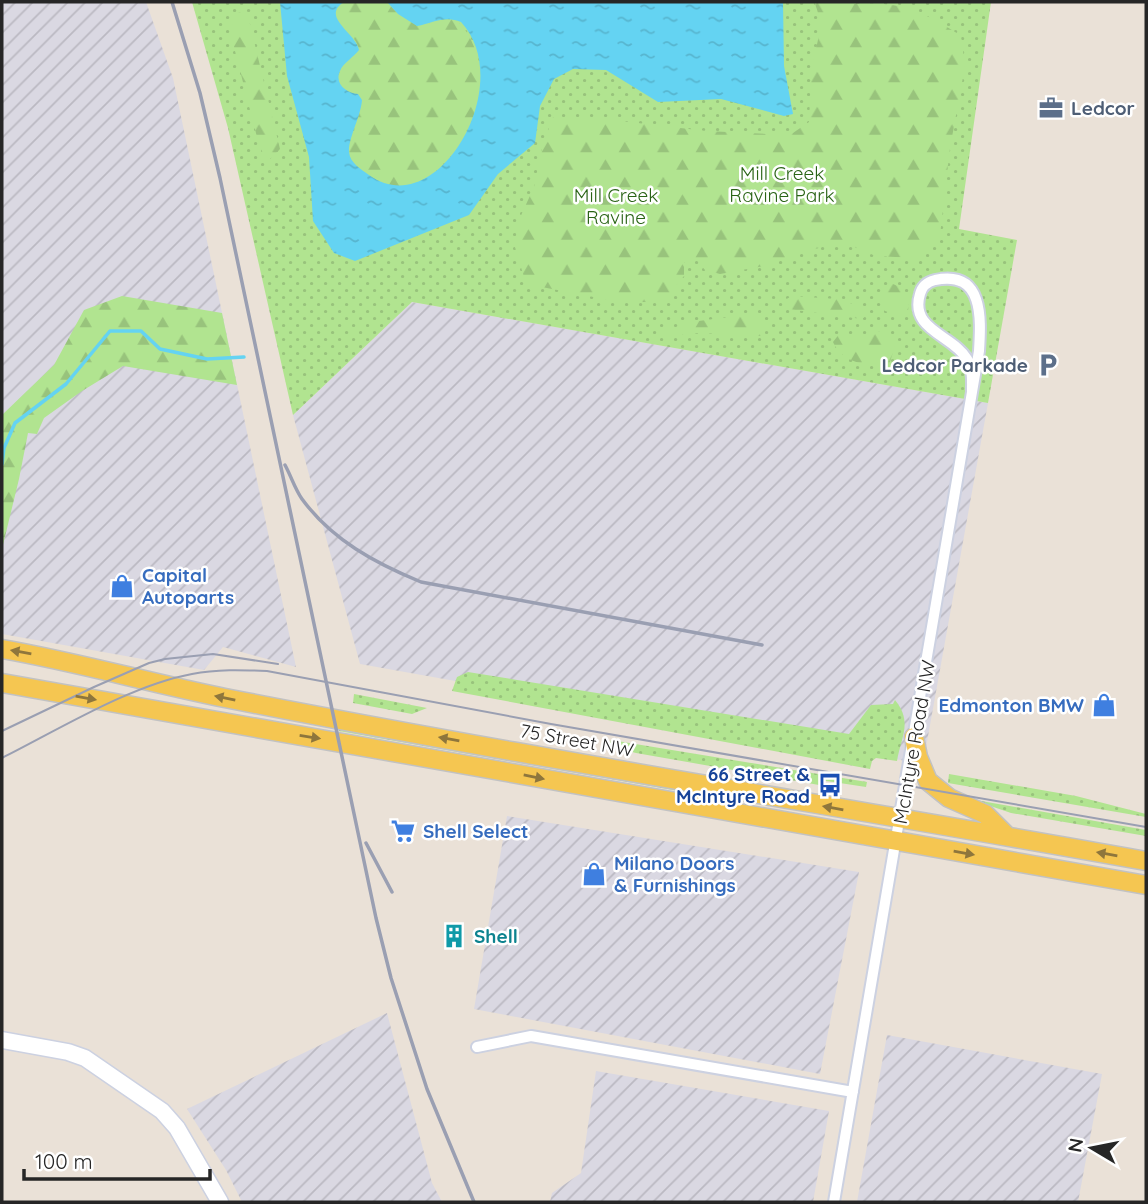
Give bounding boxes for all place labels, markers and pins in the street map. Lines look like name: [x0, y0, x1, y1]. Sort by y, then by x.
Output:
office icon: Ledcor: [1037, 94, 1065, 122]
place label: Ledcor: [1071, 96, 1135, 120]
parking icon: Ledcor Parkade: [1034, 351, 1062, 379]
place label: Ledcor Parkade: [882, 353, 1028, 377]
place label: Capital Autoparts: [142, 563, 234, 609]
shop icon: Capital Autoparts: [108, 572, 136, 600]
shop icon: Edmonton BMW: [1090, 691, 1118, 719]
place label: Edmonton BMW: [938, 693, 1084, 717]
place label: 66 Street & McIntyre Road: [676, 762, 810, 808]
bus stop icon: 66 Street & McIntyre Road: [816, 771, 844, 799]
supermarket icon: Shell Select: [389, 817, 417, 845]
place label: Shell Select: [423, 819, 529, 843]
place label: Milano Doors & Furnishings: [614, 851, 736, 897]
shop icon: Milano Doors & Furnishings: [580, 860, 608, 888]
building icon: Shell: [440, 922, 468, 950]
place label: Shell: [474, 924, 518, 948]

